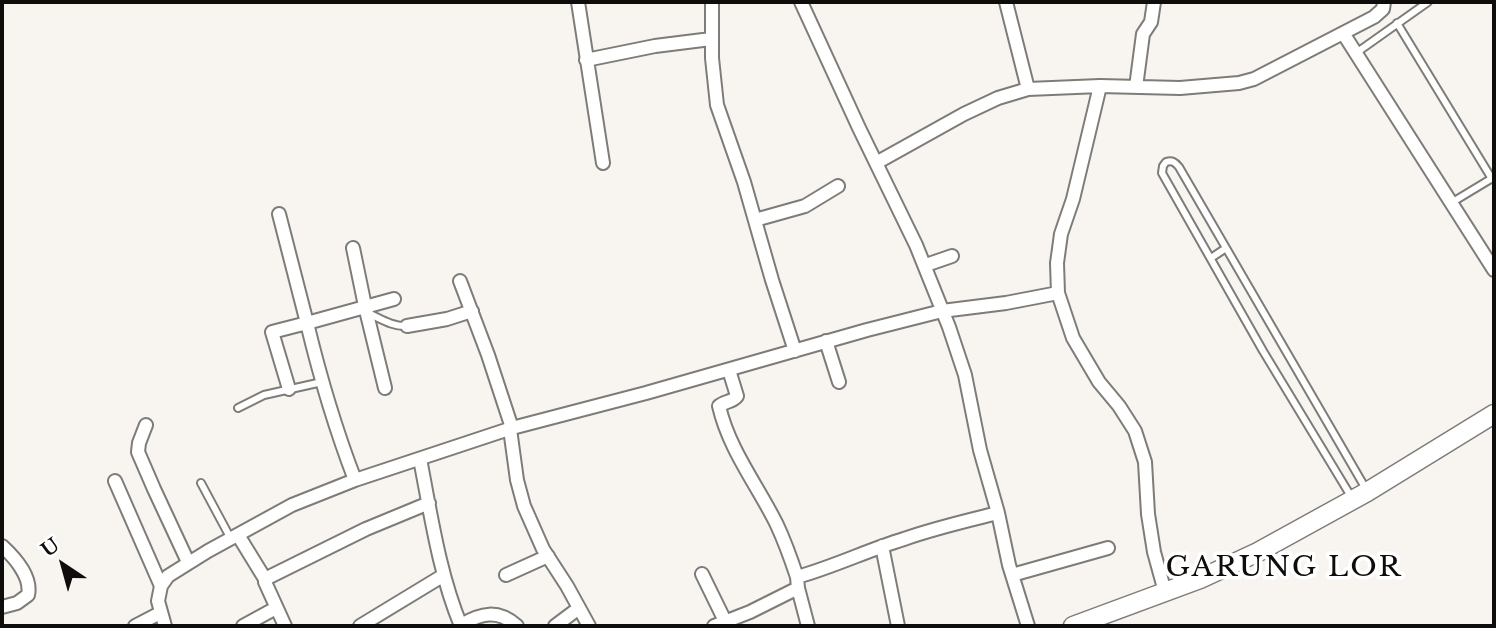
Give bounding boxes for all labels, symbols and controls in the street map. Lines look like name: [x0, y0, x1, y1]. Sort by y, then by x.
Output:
north arrow: [28, 530, 98, 600]
text: U: [37, 533, 64, 562]
district label: GARUNG LOR: [1167, 551, 1401, 585]

